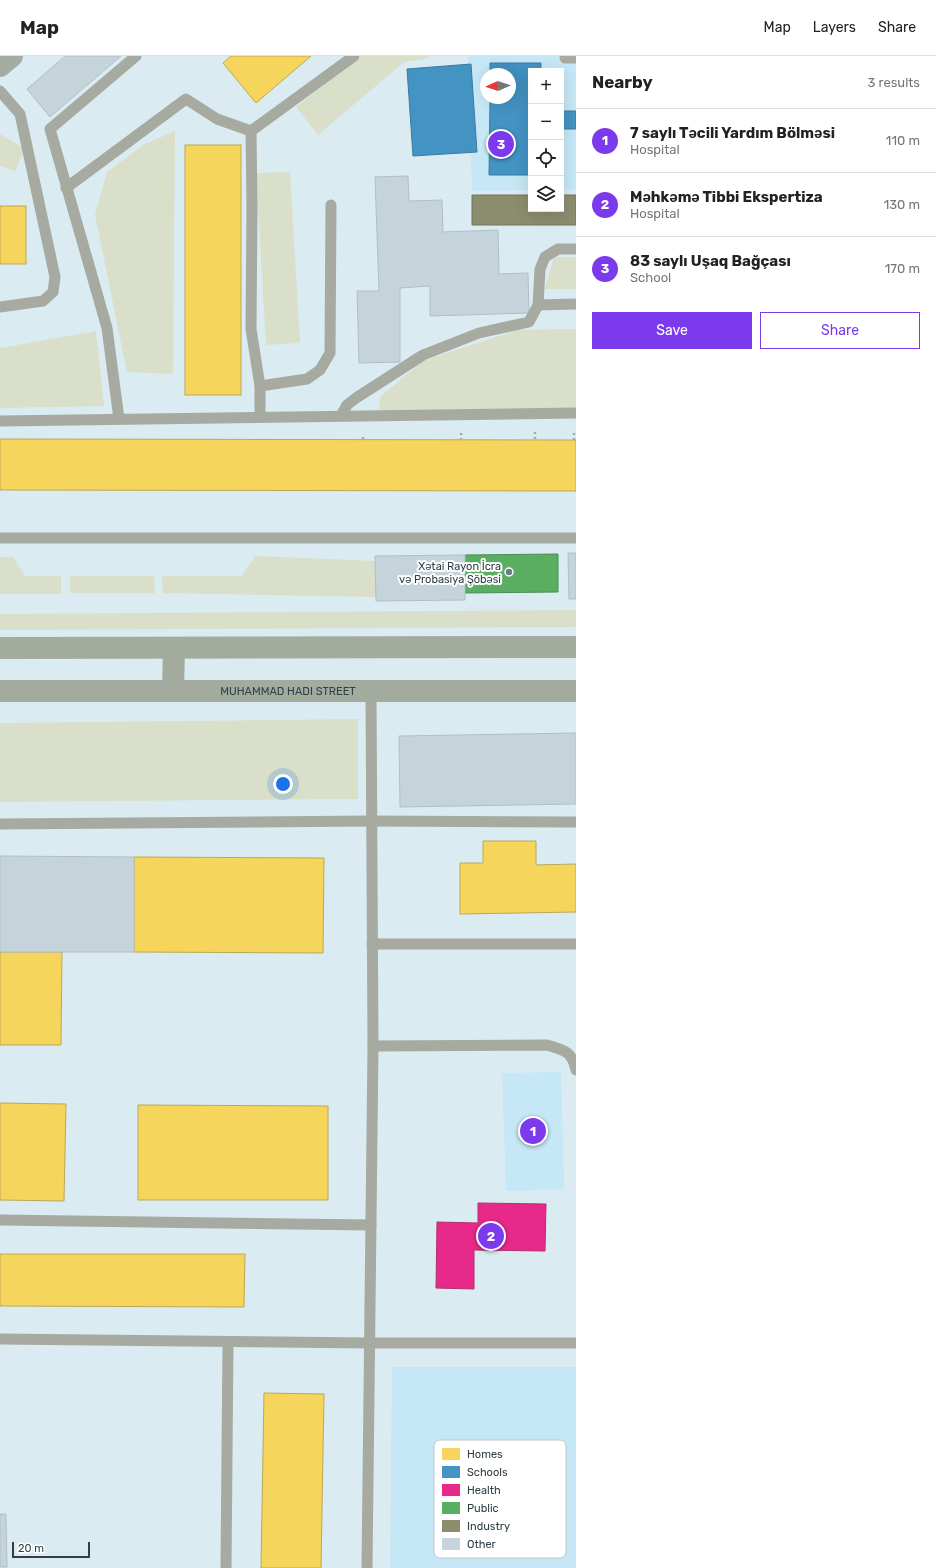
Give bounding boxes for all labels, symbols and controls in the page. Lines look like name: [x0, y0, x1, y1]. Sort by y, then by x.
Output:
text: Map: [20, 16, 59, 39]
text: Map: [764, 19, 791, 36]
text: Layers: [813, 19, 856, 36]
text: Share: [878, 19, 916, 36]
north arrow: [480, 68, 516, 104]
map controls: [528, 68, 564, 212]
button: +: [528, 68, 564, 104]
text: Nearby: [592, 72, 653, 92]
text: 3 results: [868, 75, 920, 90]
button: −: [528, 104, 564, 140]
text: 7 saylı Təcili Yardım Bölməsi: [630, 124, 835, 142]
pin: 3: [488, 129, 514, 159]
text: 1: [602, 133, 608, 148]
text: 110 m: [886, 133, 920, 148]
button: locate: [528, 140, 564, 176]
text: Hospital: [630, 142, 680, 157]
button: layers: [528, 176, 564, 212]
text: Məhkəmə Tibbi Ekspertiza: [630, 188, 823, 206]
text: 2: [601, 197, 609, 212]
text: 130 m: [884, 197, 920, 212]
text: Hospital: [630, 206, 680, 221]
text: 83 saylı Uşaq Bağçası: [630, 252, 791, 270]
text: 3: [601, 261, 609, 276]
text: 170 m: [885, 261, 920, 276]
text: School: [630, 270, 671, 285]
button: Save: [592, 312, 752, 349]
button: Share: [760, 312, 920, 349]
place label: Xətai Rayon İcra və Probasiya Şöbəsi: [399, 559, 501, 586]
marker: Xətai Rayon İcra və Probasiya Şöbəsi: [504, 567, 514, 577]
street label: MUHAMMAD HADI STREET: [220, 685, 356, 698]
your location: [273, 774, 293, 794]
pin: 1: [520, 1116, 546, 1146]
pin: 2: [478, 1221, 504, 1251]
legend: [434, 1440, 566, 1558]
text: Homes: [467, 1448, 503, 1461]
text: Schools: [467, 1466, 508, 1479]
text: Health: [467, 1484, 501, 1497]
text: Public: [467, 1502, 499, 1515]
text: Industry: [467, 1520, 510, 1533]
text: Other: [467, 1538, 497, 1551]
scale bar: [12, 1540, 90, 1559]
text: 20 m: [18, 1542, 44, 1555]

